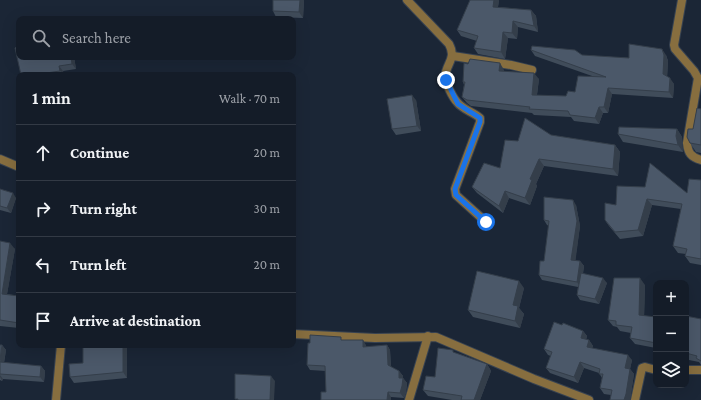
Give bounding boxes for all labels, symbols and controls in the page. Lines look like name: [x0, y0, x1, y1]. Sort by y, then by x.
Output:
search box: [16, 16, 296, 60]
icon: search: [30, 27, 52, 49]
text: Search here: [62, 30, 131, 46]
route end: [437, 71, 455, 89]
text: 1 min: [32, 89, 71, 108]
text: Walk · 70 m: [219, 91, 280, 106]
icon: ahead: [32, 142, 54, 164]
text: Continue: [70, 145, 129, 161]
text: 20 m: [254, 145, 280, 160]
icon: right: [32, 198, 54, 220]
text: Turn right: [70, 201, 137, 217]
text: 30 m: [254, 201, 280, 216]
route start: [477, 213, 495, 231]
icon: left: [32, 254, 54, 276]
text: Turn left: [70, 257, 126, 273]
text: 20 m: [254, 257, 280, 272]
map controls: [653, 280, 689, 388]
button: +: [653, 280, 689, 316]
icon: arrive: [32, 310, 54, 332]
text: Arrive at destination: [70, 313, 201, 329]
button: −: [653, 316, 689, 352]
button: layers: [653, 352, 689, 388]

